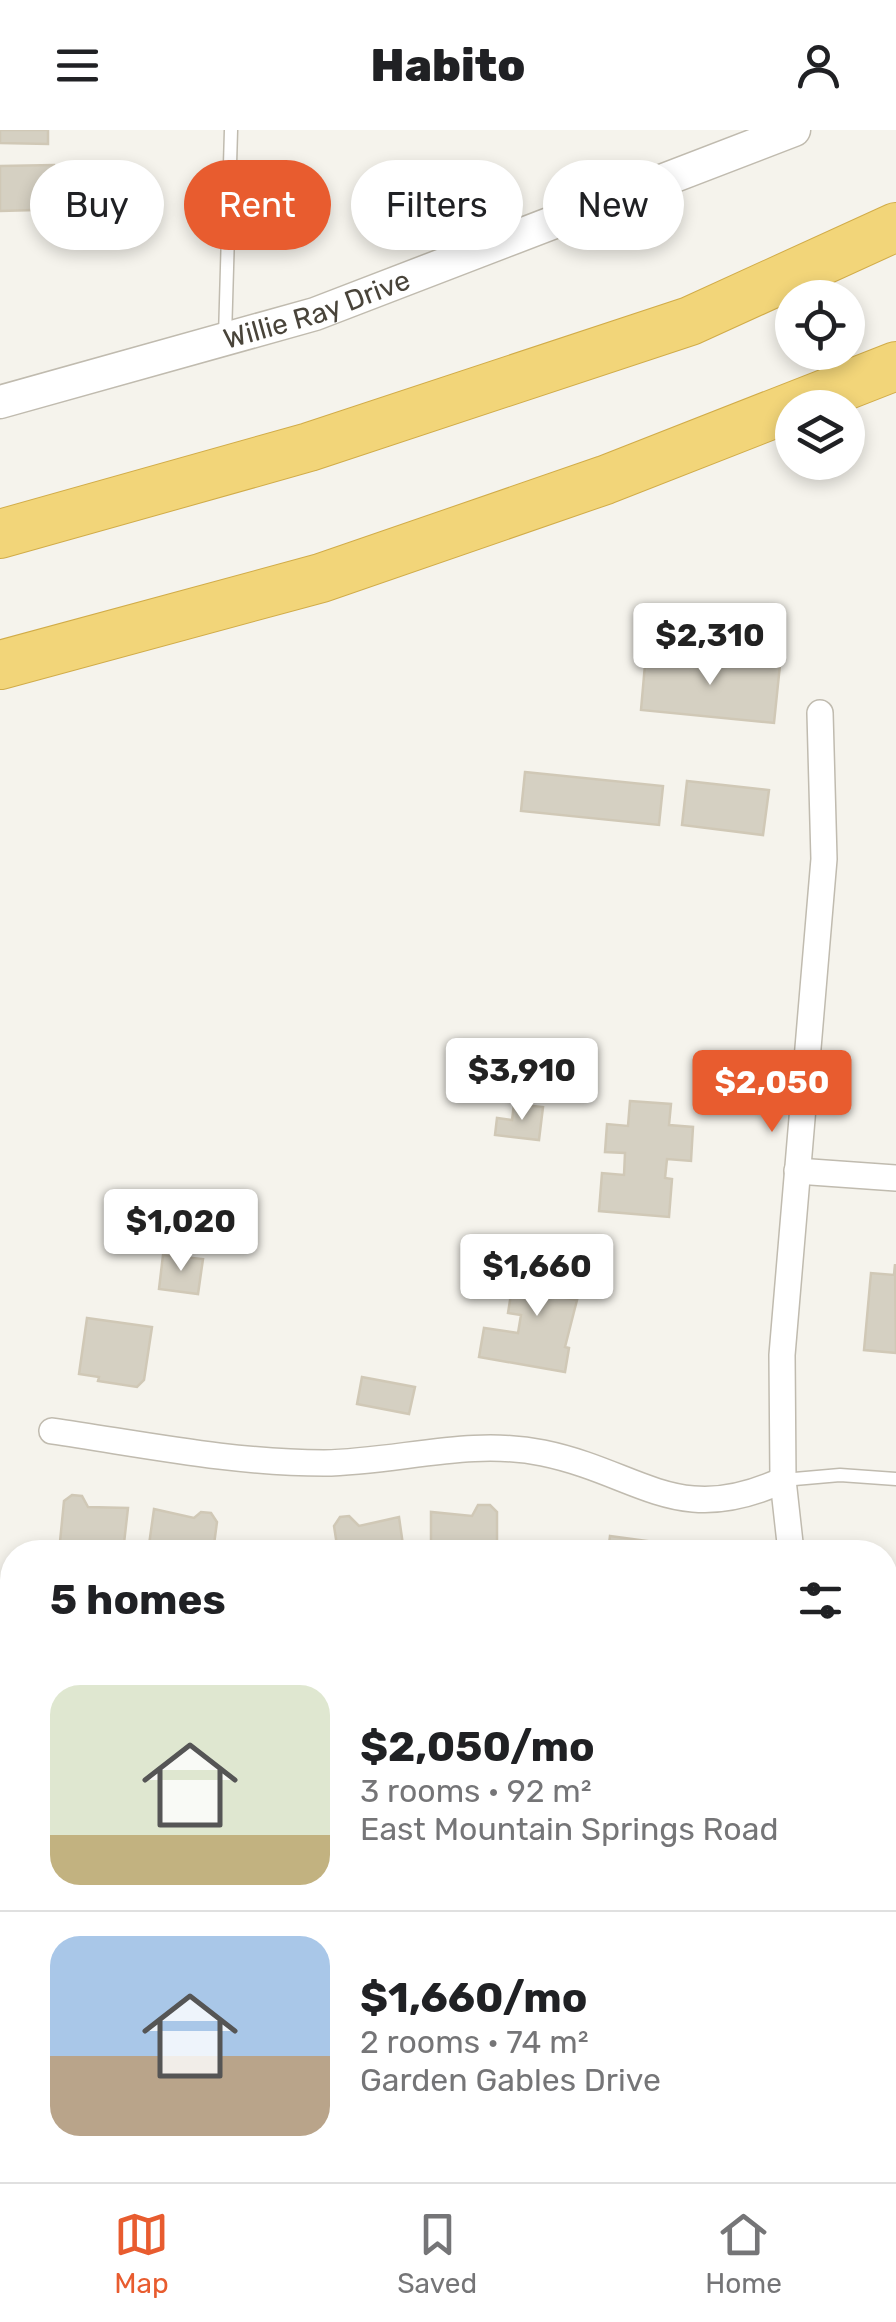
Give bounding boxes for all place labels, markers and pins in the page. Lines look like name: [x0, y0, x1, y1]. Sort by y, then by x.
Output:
pin: $2,310: [629, 603, 791, 688]
pin: $3,910: [441, 1038, 603, 1123]
pin: $2,050: [691, 1050, 853, 1135]
pin: $1,020: [100, 1189, 262, 1274]
pin: $1,660: [456, 1234, 618, 1319]

